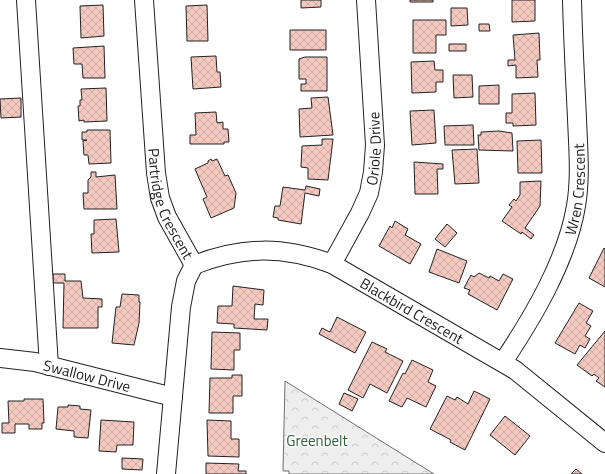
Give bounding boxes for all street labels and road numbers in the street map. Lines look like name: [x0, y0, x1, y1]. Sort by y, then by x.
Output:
street label: Oriole Drive: [359, 111, 386, 187]
street label: Wren Crescent: [558, 142, 590, 238]
street label: Partridge Crescent: [143, 147, 200, 264]
street label: Blackbird Crescent: [356, 271, 469, 350]
street label: Swallow Drive: [41, 353, 133, 397]

